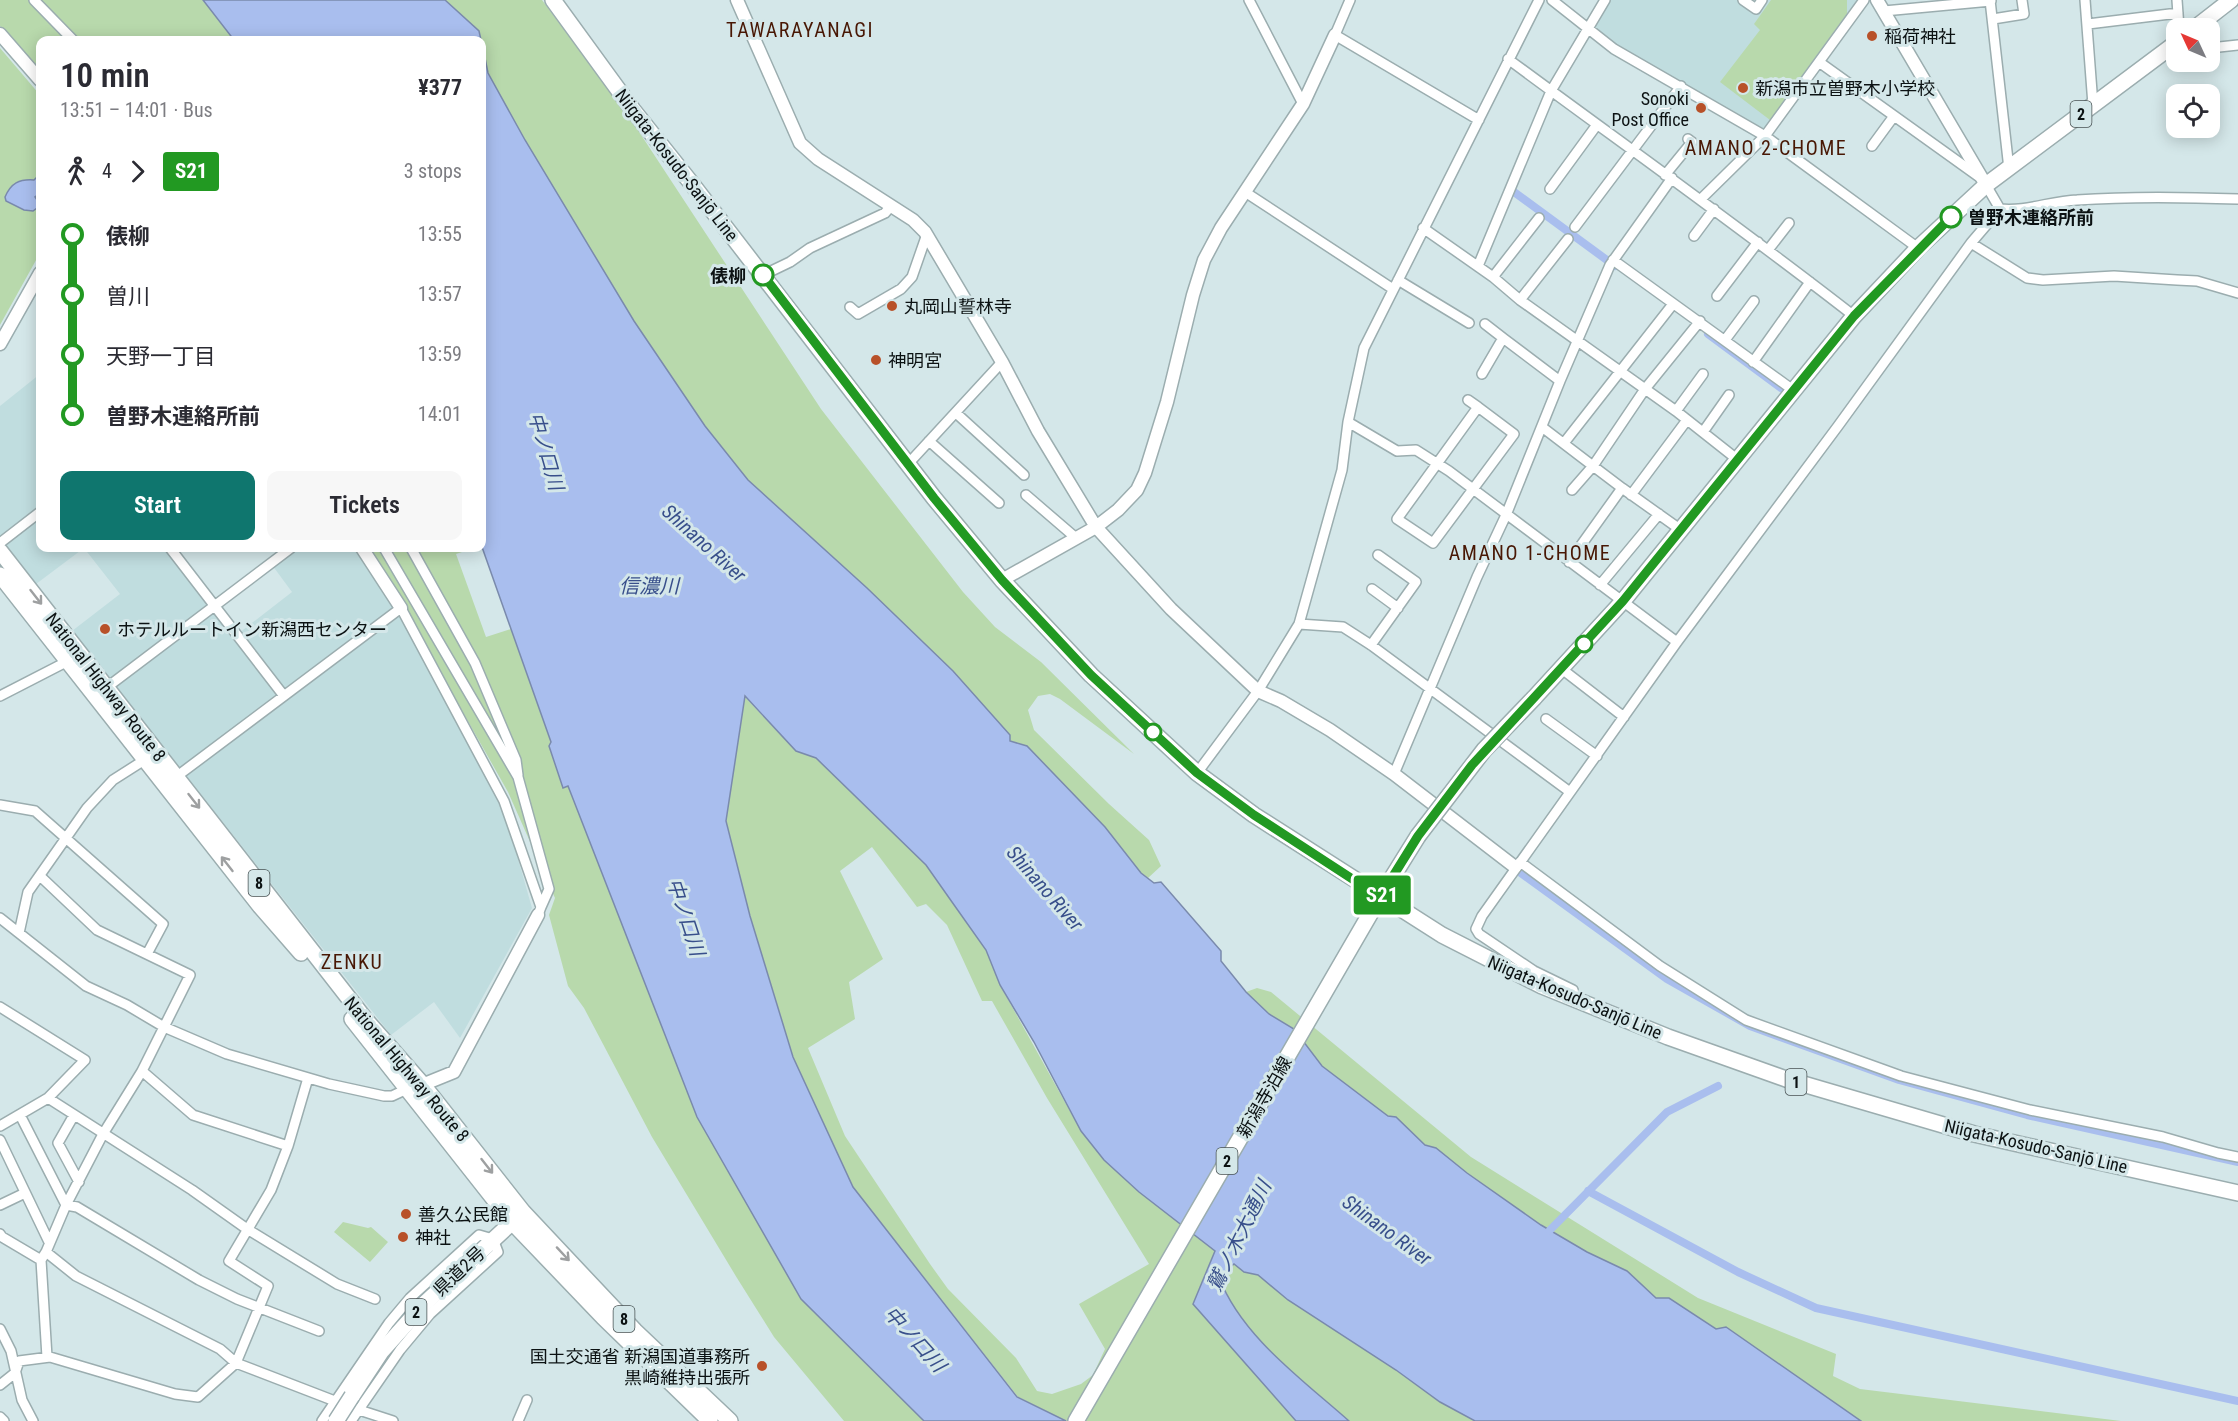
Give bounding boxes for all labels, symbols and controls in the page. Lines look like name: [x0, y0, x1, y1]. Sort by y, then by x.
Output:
district label: TAWARAYANAGI: [726, 18, 874, 42]
north arrow: [2166, 18, 2220, 72]
map controls: [2166, 18, 2220, 138]
place label: 稲荷神社: [1884, 26, 1956, 47]
marker: 稲荷神社: [1865, 29, 1879, 43]
text: 10 min: [60, 56, 150, 95]
text: ¥377: [418, 75, 462, 100]
place label: 新潟市立曽野木小学校: [1755, 78, 1935, 99]
marker: 新潟市立曽野木小学校: [1736, 81, 1750, 95]
button: locate: [2166, 84, 2220, 138]
street label: Niigata-Kosudo-Sanjō Line: [611, 85, 743, 245]
place label: Sonoki Post Office: [1611, 88, 1689, 130]
text: 13:51 – 14:01 · Bus: [60, 98, 213, 122]
marker: Sonoki Post Office: [1694, 101, 1708, 115]
road number: 2: [2070, 101, 2092, 127]
district label: AMANO 2-CHOME: [1685, 136, 1847, 160]
icon: walk: [60, 155, 93, 188]
icon: forward: [121, 155, 154, 188]
text: 4: [102, 159, 112, 183]
text: S21: [175, 159, 207, 183]
text: 3 stops: [404, 159, 462, 183]
marker: 曽野木連絡所前: [1940, 206, 1962, 228]
place label: 曽野木連絡所前: [1968, 207, 2094, 228]
text: 13:55: [418, 222, 462, 246]
text: 俵柳: [106, 224, 150, 249]
marker: 俵柳: [752, 264, 774, 286]
place label: 俵柳: [710, 265, 746, 286]
text: 13:57: [418, 282, 462, 306]
text: 曽川: [106, 284, 150, 309]
place label: 丸岡山誓林寺: [904, 296, 1012, 317]
marker: 丸岡山誓林寺: [885, 299, 899, 313]
text: 13:59: [418, 342, 462, 366]
text: 天野一丁目: [106, 344, 216, 369]
place label: 神明宮: [888, 350, 942, 371]
marker: 神明宮: [869, 353, 883, 367]
text: 14:01: [418, 402, 462, 426]
text: 曽野木連絡所前: [106, 404, 260, 429]
water label: 中ノ口川: [523, 409, 569, 495]
button: Start: [60, 471, 255, 540]
button: Tickets: [267, 471, 462, 540]
water label: Shinano River: [657, 499, 752, 587]
district label: AMANO 1-CHOME: [1449, 541, 1611, 565]
water label: 信濃川: [619, 574, 681, 598]
one-way arrow: [29, 589, 42, 605]
street label: National Highway Route 8: [42, 609, 170, 765]
place label: ホテルルートイン新潟西センター: [117, 619, 387, 640]
marker: ホテルルートイン新潟西センター: [98, 622, 112, 636]
unlabelled marker: [1575, 635, 1593, 653]
unlabelled marker: [1144, 723, 1162, 741]
one-way arrow: [188, 792, 201, 808]
water label: Shinano River: [1002, 841, 1089, 936]
one-way arrow: [221, 856, 234, 872]
road number: 8: [248, 870, 270, 896]
water label: 中ノ口川: [662, 875, 710, 961]
line badge: S21: [1348, 876, 1416, 914]
text: S21: [1366, 883, 1398, 907]
district label: ZENKU: [321, 950, 383, 974]
street label: Niigata-Kosudo-Sanjō Line: [1485, 951, 1665, 1043]
street label: National Highway Route 8: [340, 992, 474, 1146]
street label: 新潟寺泊線: [1232, 1053, 1296, 1141]
road number: 1: [1786, 1069, 1806, 1095]
street label: Niigata-Kosudo-Sanjō Line: [1943, 1115, 2129, 1177]
road number: 2: [1216, 1148, 1238, 1174]
one-way arrow: [480, 1158, 493, 1174]
water label: 鷲ノ木大通川: [1202, 1175, 1277, 1295]
water label: Shinano River: [1338, 1190, 1437, 1271]
place label: 善久公民館: [418, 1204, 508, 1225]
marker: 善久公民館: [399, 1207, 413, 1221]
place label: 神社: [415, 1227, 451, 1248]
marker: 神社: [396, 1230, 410, 1244]
street label: 県道2号: [429, 1242, 489, 1300]
one-way arrow: [556, 1247, 570, 1262]
road number: 2: [406, 1299, 426, 1325]
water label: 中ノ口川: [879, 1301, 952, 1378]
road number: 8: [614, 1306, 634, 1332]
place label: 国土交通省 新潟国道事務所 黒崎維持出張所: [530, 1346, 750, 1388]
marker: 国土交通省 新潟国道事務所 黒崎維持出張所: [755, 1359, 769, 1373]

